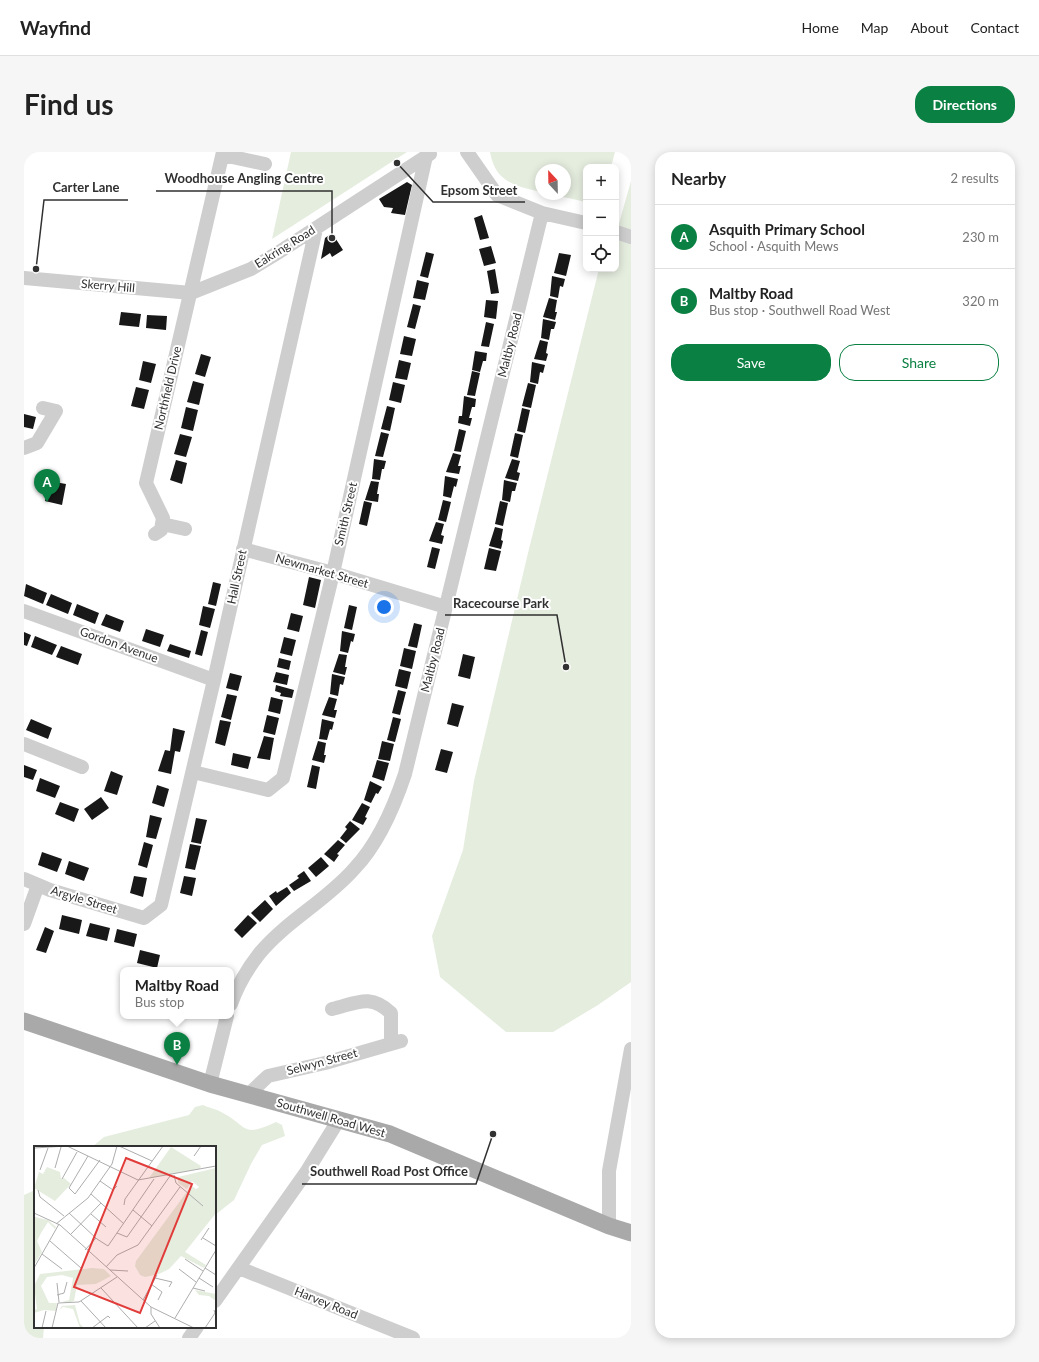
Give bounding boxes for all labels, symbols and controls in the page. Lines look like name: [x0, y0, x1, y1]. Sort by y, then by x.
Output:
text: Wayfind: [20, 16, 91, 39]
text: Home: [801, 19, 839, 36]
text: Map: [861, 19, 888, 36]
text: About: [910, 19, 948, 36]
text: Contact: [970, 19, 1019, 36]
button: Directions: [915, 86, 1015, 123]
text: Find us: [24, 87, 114, 121]
north arrow: [535, 164, 571, 200]
map controls: [583, 164, 619, 272]
button: +: [583, 164, 619, 200]
callout: Woodhouse Angling Centre: [156, 166, 332, 191]
text: Nearby: [671, 168, 726, 189]
text: Woodhouse Angling Centre: [165, 170, 323, 186]
text: 2 results: [951, 170, 999, 186]
callout: Carter Lane: [44, 175, 128, 200]
callout: Epsom Street: [433, 177, 525, 202]
text: Carter Lane: [52, 179, 120, 195]
text: Epsom Street: [441, 182, 518, 198]
button: −: [583, 200, 619, 236]
text: Asquith Primary School: [709, 220, 865, 238]
street label: Eakring Road: [252, 222, 318, 271]
text: A: [679, 229, 689, 245]
text: 230 m: [962, 229, 999, 245]
button: locate: [583, 236, 619, 272]
text: School · Asquith Mews: [709, 238, 839, 254]
street label: Skerry Hill: [81, 276, 136, 295]
text: Maltby Road: [709, 284, 793, 302]
text: B: [680, 293, 688, 309]
text: 320 m: [962, 293, 999, 309]
text: Bus stop · Southwell Road West: [709, 302, 890, 318]
street label: Maltby Road: [494, 311, 525, 379]
button: Save: [671, 344, 831, 381]
button: Share: [839, 344, 999, 381]
street label: Northfield Drive: [151, 345, 184, 431]
pin: A: [34, 469, 60, 502]
street label: Smith Street: [331, 480, 360, 547]
street label: Hall Street: [223, 548, 250, 605]
street label: Newmarket Street: [274, 550, 371, 591]
callout: Racecourse Park: [445, 590, 557, 615]
text: Racecourse Park: [453, 595, 549, 611]
your location: [374, 597, 394, 617]
street label: Gordon Avenue: [78, 623, 160, 666]
street label: Maltby Road: [417, 626, 448, 694]
street label: Argyle Street: [49, 882, 120, 917]
popup: [120, 967, 234, 1019]
text: Maltby Road: [135, 976, 219, 994]
text: Bus stop: [135, 994, 184, 1010]
pin: B: [164, 1032, 190, 1065]
street label: Selwyn Street: [285, 1045, 360, 1078]
street label: Southwell Road West: [275, 1095, 388, 1140]
inset map: [34, 1146, 216, 1328]
callout: Southwell Road Post Office: [302, 1159, 476, 1184]
text: Southwell Road Post Office: [310, 1163, 468, 1179]
street label: Harvey Road: [292, 1283, 360, 1322]

